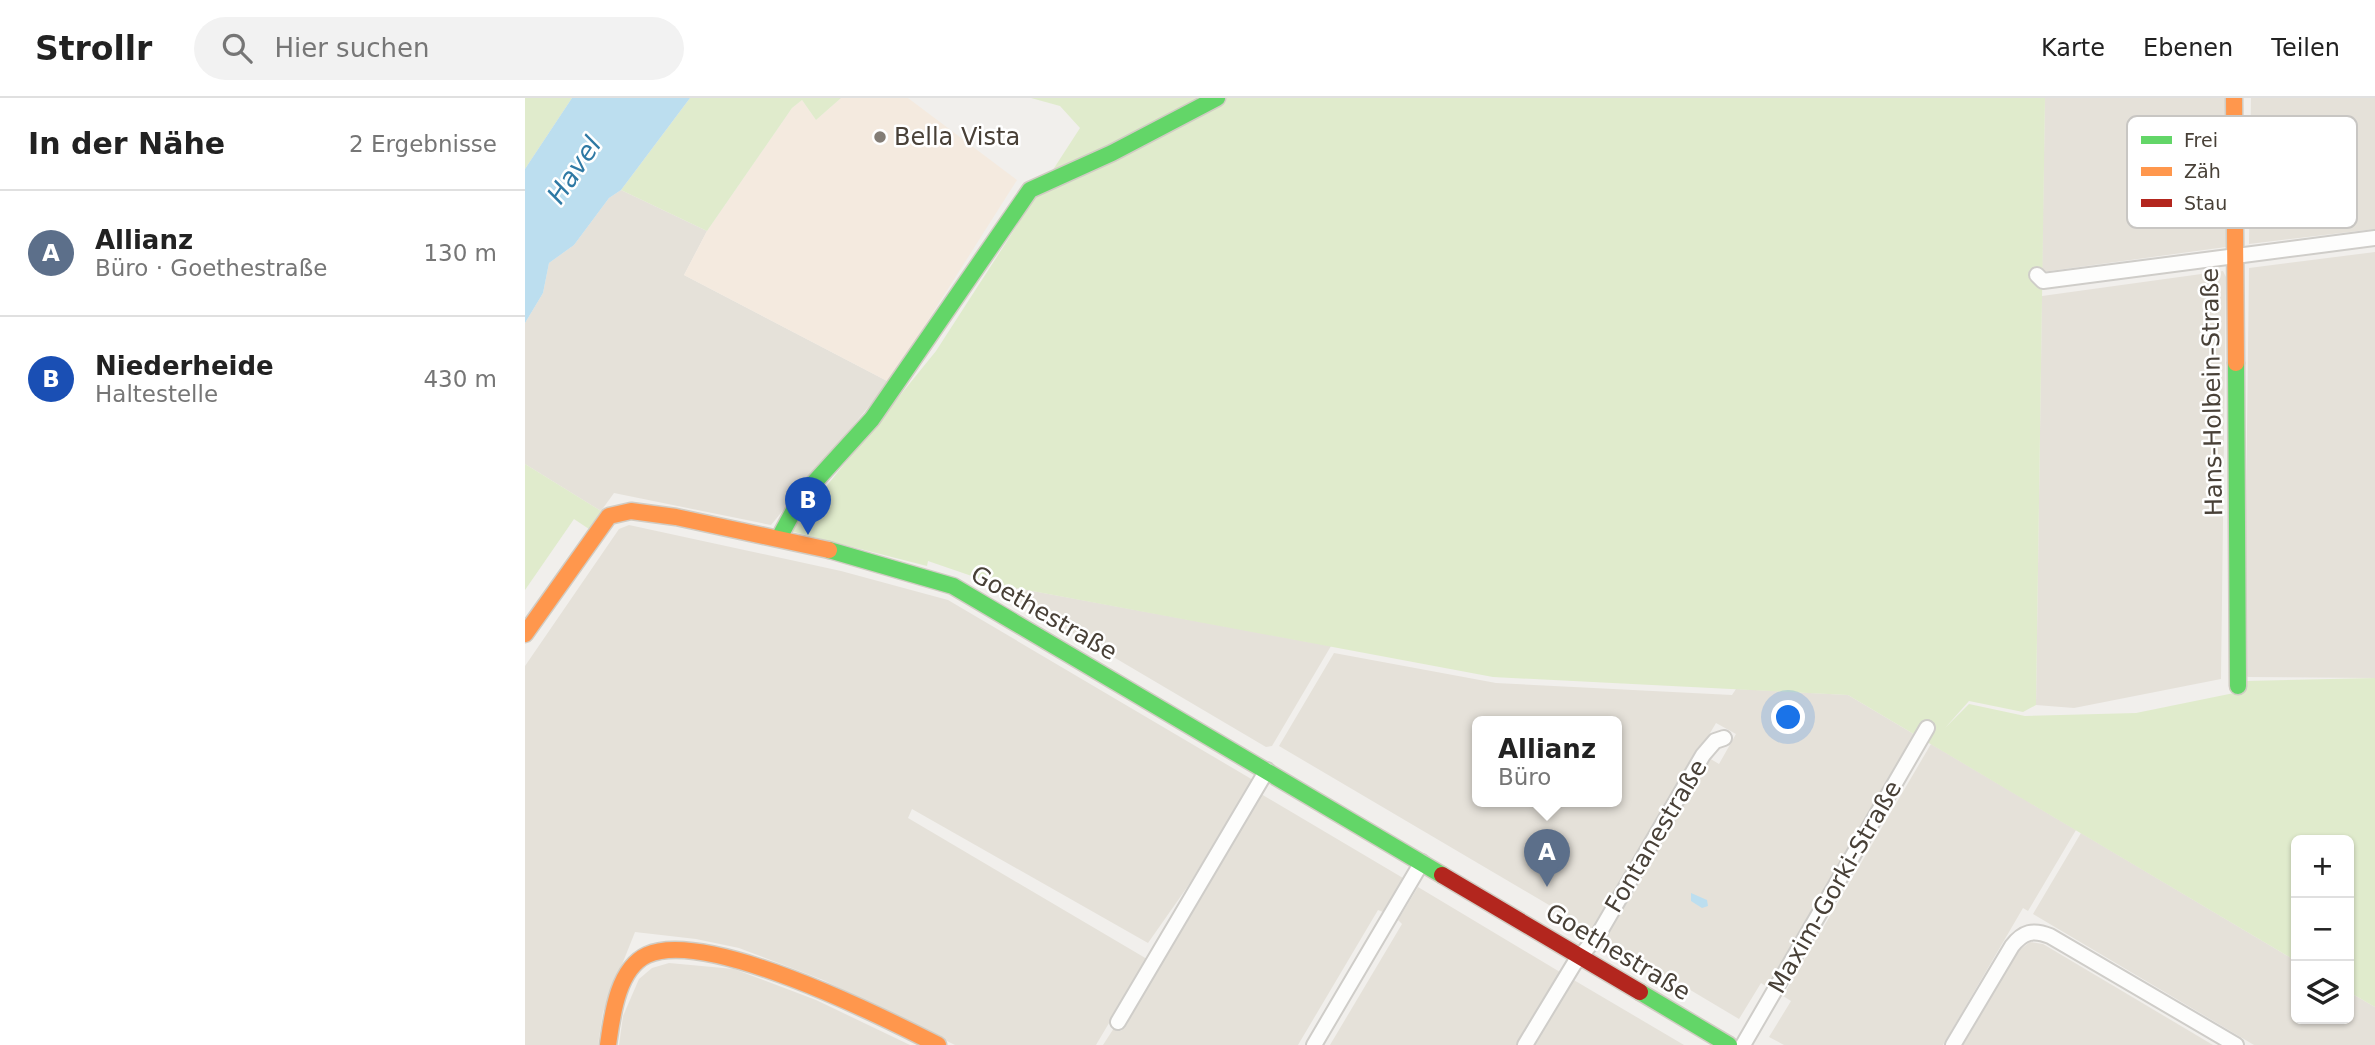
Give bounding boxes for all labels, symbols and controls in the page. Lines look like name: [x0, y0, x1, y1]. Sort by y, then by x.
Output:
search box: [194, 17, 684, 80]
text: Strollr: [35, 29, 152, 68]
icon: search: [218, 29, 256, 67]
text: Hier suchen: [274, 33, 429, 63]
text: Karte: [2041, 34, 2105, 62]
text: Ebenen: [2143, 34, 2233, 62]
text: Teilen: [2271, 34, 2340, 62]
legend: [2127, 116, 2357, 228]
place label: Bella Vista: [894, 123, 1020, 151]
text: In der Nähe: [28, 126, 225, 161]
marker: Bella Vista: [872, 129, 888, 145]
text: Frei: [2184, 129, 2218, 151]
water label: Havel: [541, 130, 608, 209]
text: 2 Ergebnisse: [349, 131, 497, 157]
text: Zäh: [2184, 160, 2221, 182]
text: Stau: [2184, 192, 2227, 214]
text: Allianz: [95, 225, 193, 255]
text: A: [42, 240, 60, 266]
text: 130 m: [423, 240, 497, 266]
text: Büro · Goethestraße: [95, 255, 327, 281]
street label: Hans-Holbein-Straße: [2196, 268, 2228, 516]
text: Niederheide: [95, 351, 274, 381]
text: B: [42, 366, 60, 392]
text: 430 m: [423, 366, 497, 392]
text: Haltestelle: [95, 381, 218, 407]
pin: B: [785, 477, 831, 535]
street label: Goethestraße: [966, 560, 1122, 666]
your location: [1771, 700, 1805, 734]
popup: [1472, 716, 1622, 807]
text: Allianz: [1498, 734, 1596, 764]
street label: Fontanestraße: [1599, 755, 1713, 917]
text: Büro: [1498, 764, 1551, 790]
street label: Maxim-Gorki-Straße: [1763, 776, 1907, 998]
pin: A: [1524, 829, 1570, 887]
map controls: [2291, 835, 2354, 1024]
button: +: [2291, 835, 2354, 898]
street label: Goethestraße: [1541, 898, 1695, 1006]
button: −: [2291, 898, 2354, 961]
button: layers: [2291, 961, 2354, 1024]

